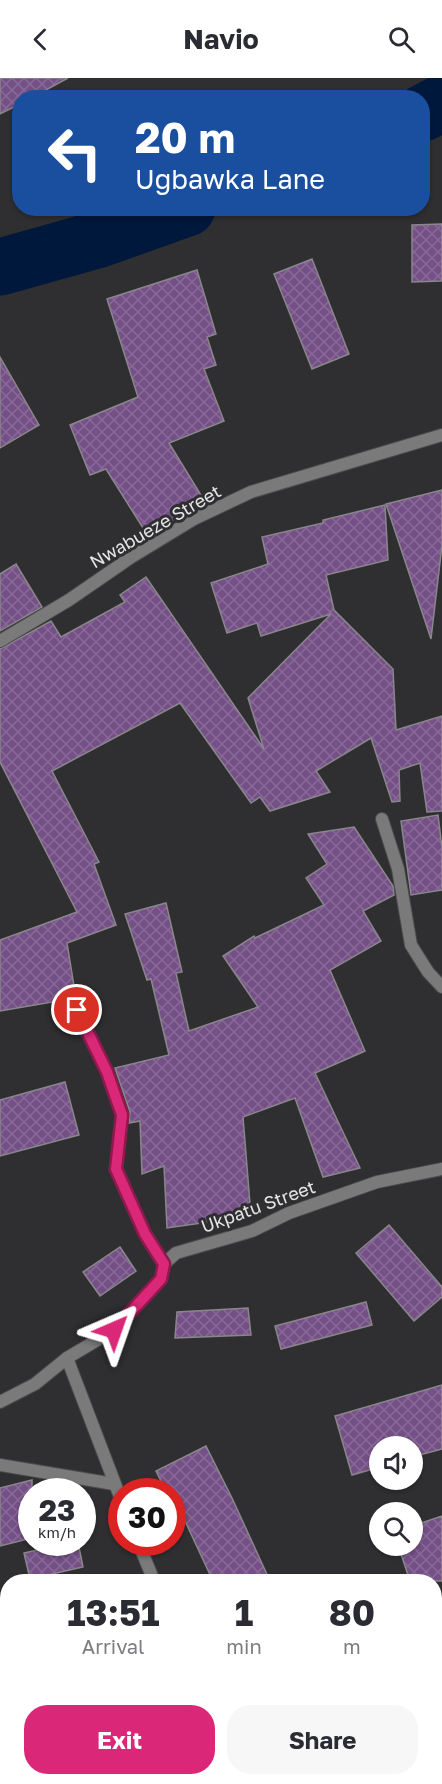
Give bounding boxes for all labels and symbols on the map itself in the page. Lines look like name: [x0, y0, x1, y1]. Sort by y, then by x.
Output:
street label: Nwabueze Street: [85, 480, 225, 572]
pin: [51, 984, 102, 1035]
street label: Ukpatu Street: [198, 1175, 318, 1237]
position arrow: [82, 1298, 146, 1362]
speed limit sign: 30: [108, 1478, 186, 1556]

